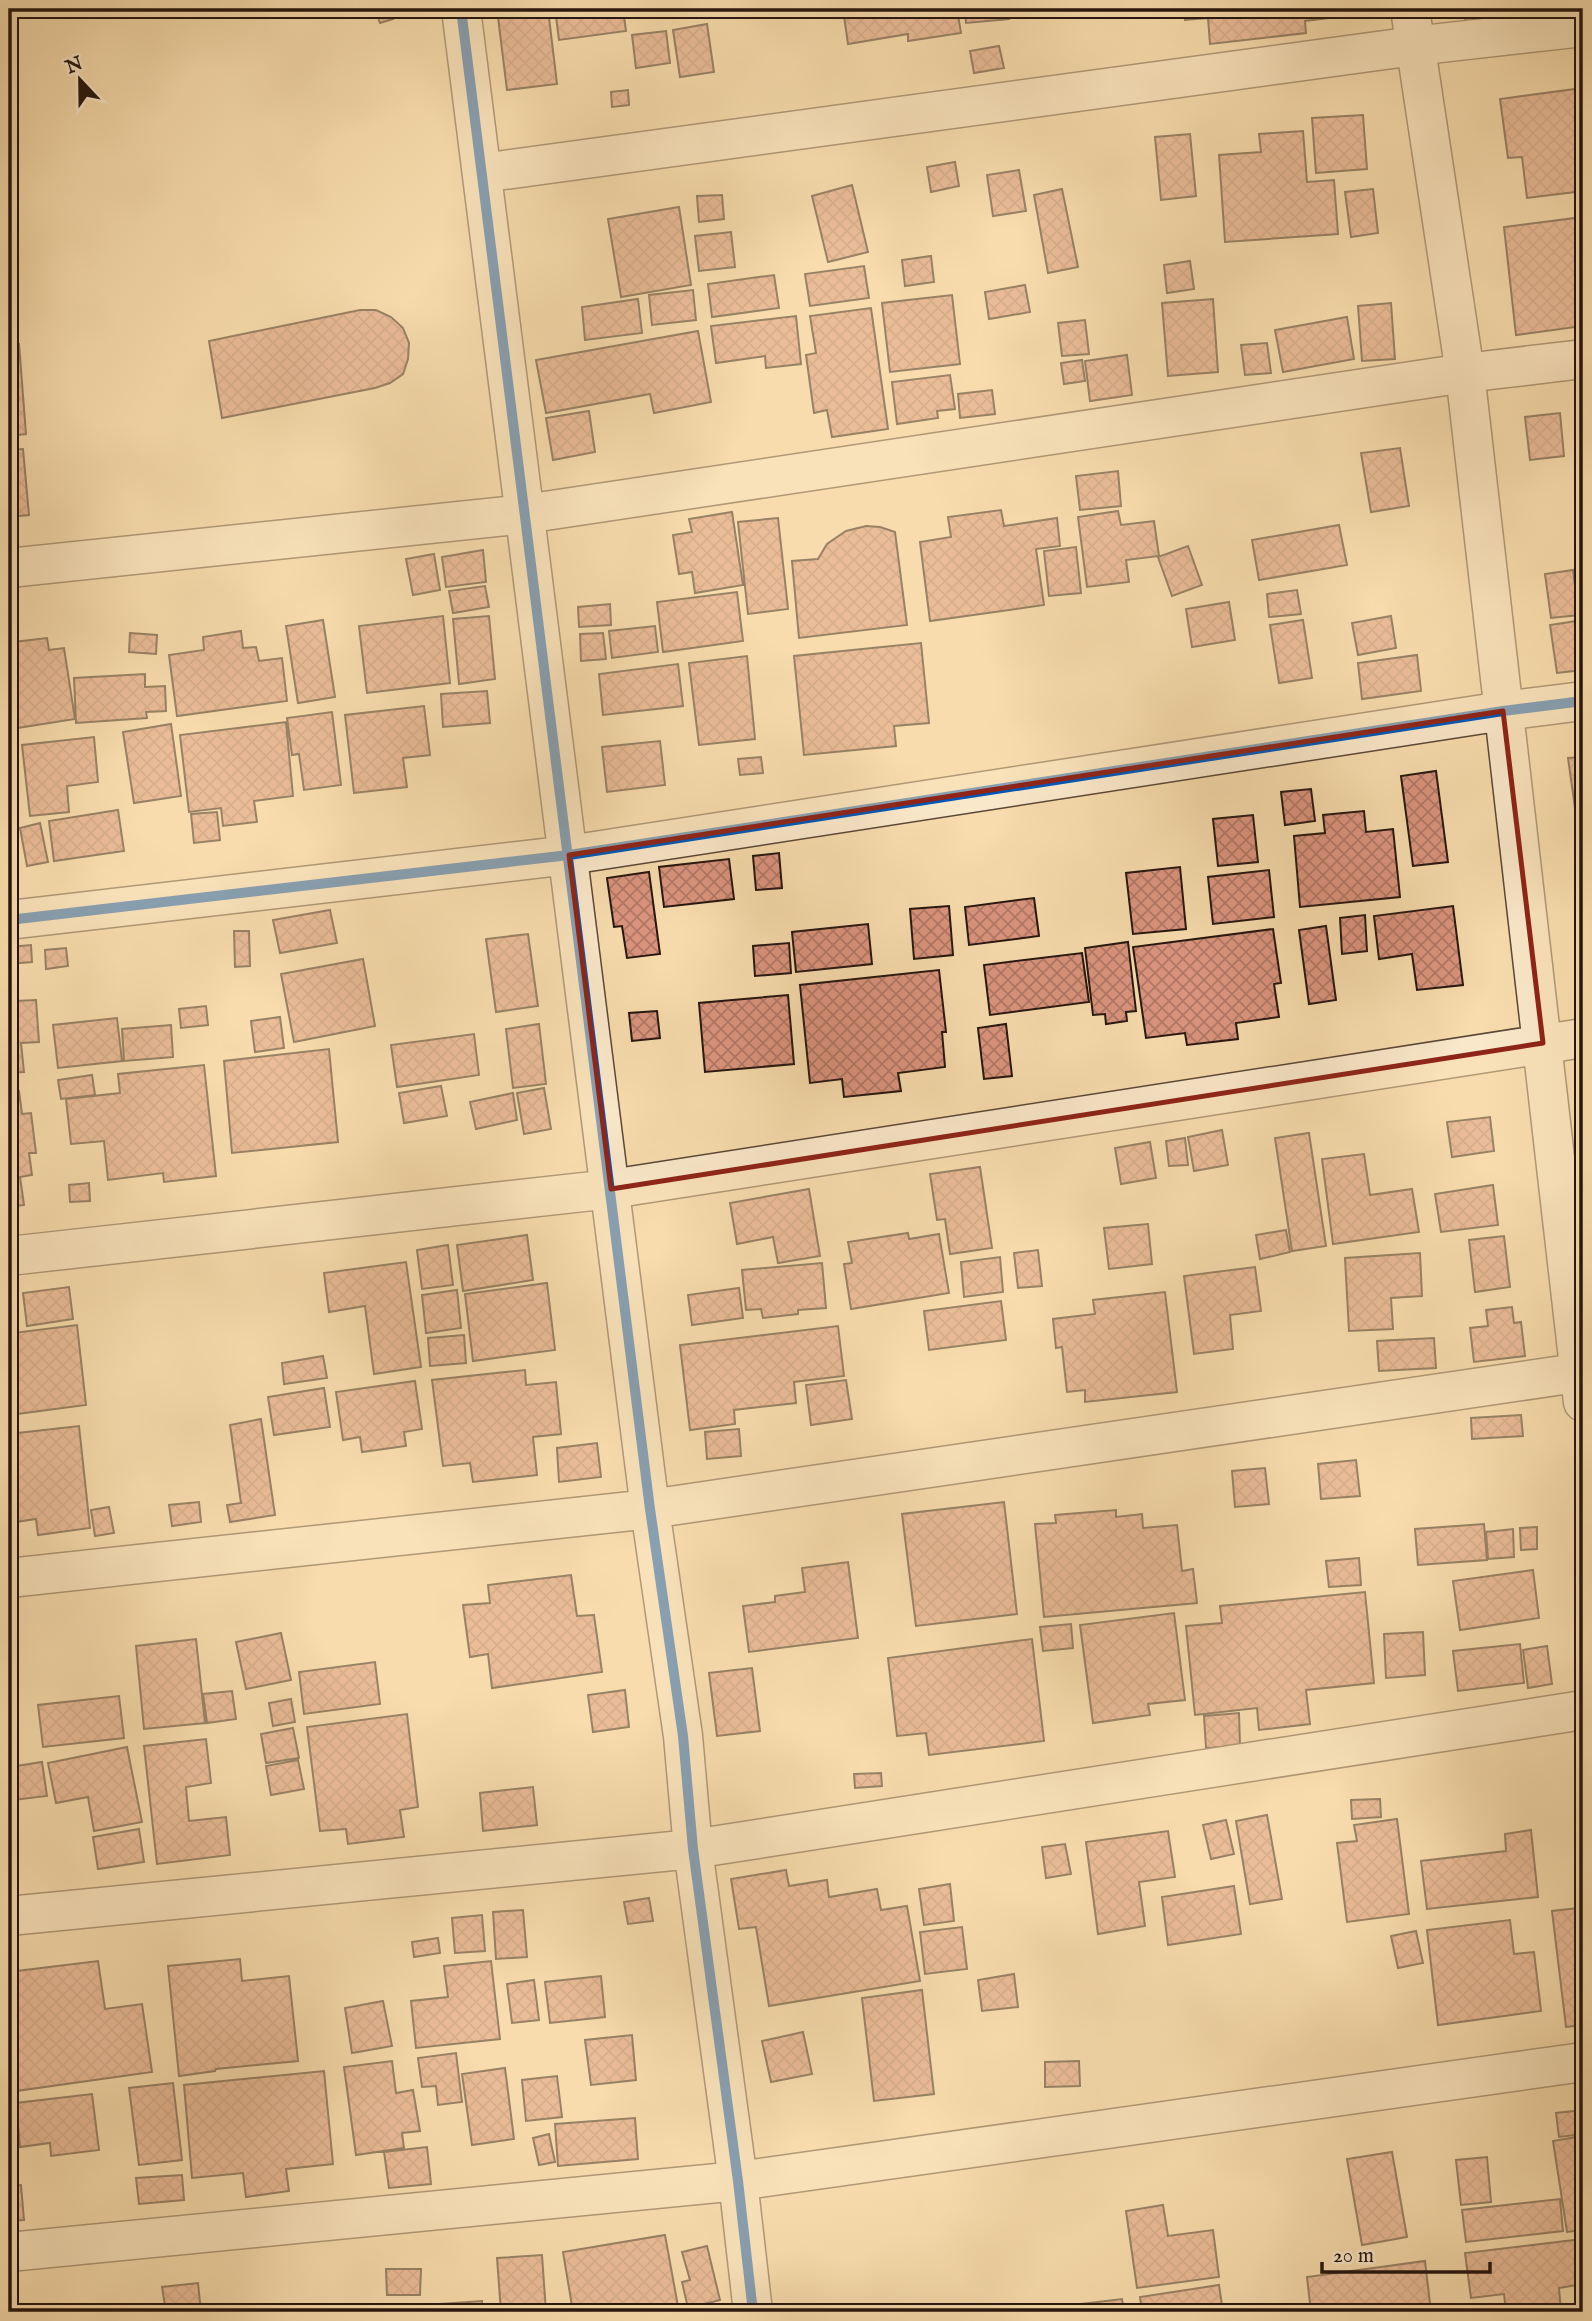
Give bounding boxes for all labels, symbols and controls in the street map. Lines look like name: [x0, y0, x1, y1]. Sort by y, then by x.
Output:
north arrow: [46, 46, 116, 116]
text: N: [61, 52, 87, 81]
scale bar: [1322, 2230, 1490, 2274]
text: 20 m: [1333, 2243, 1374, 2270]

